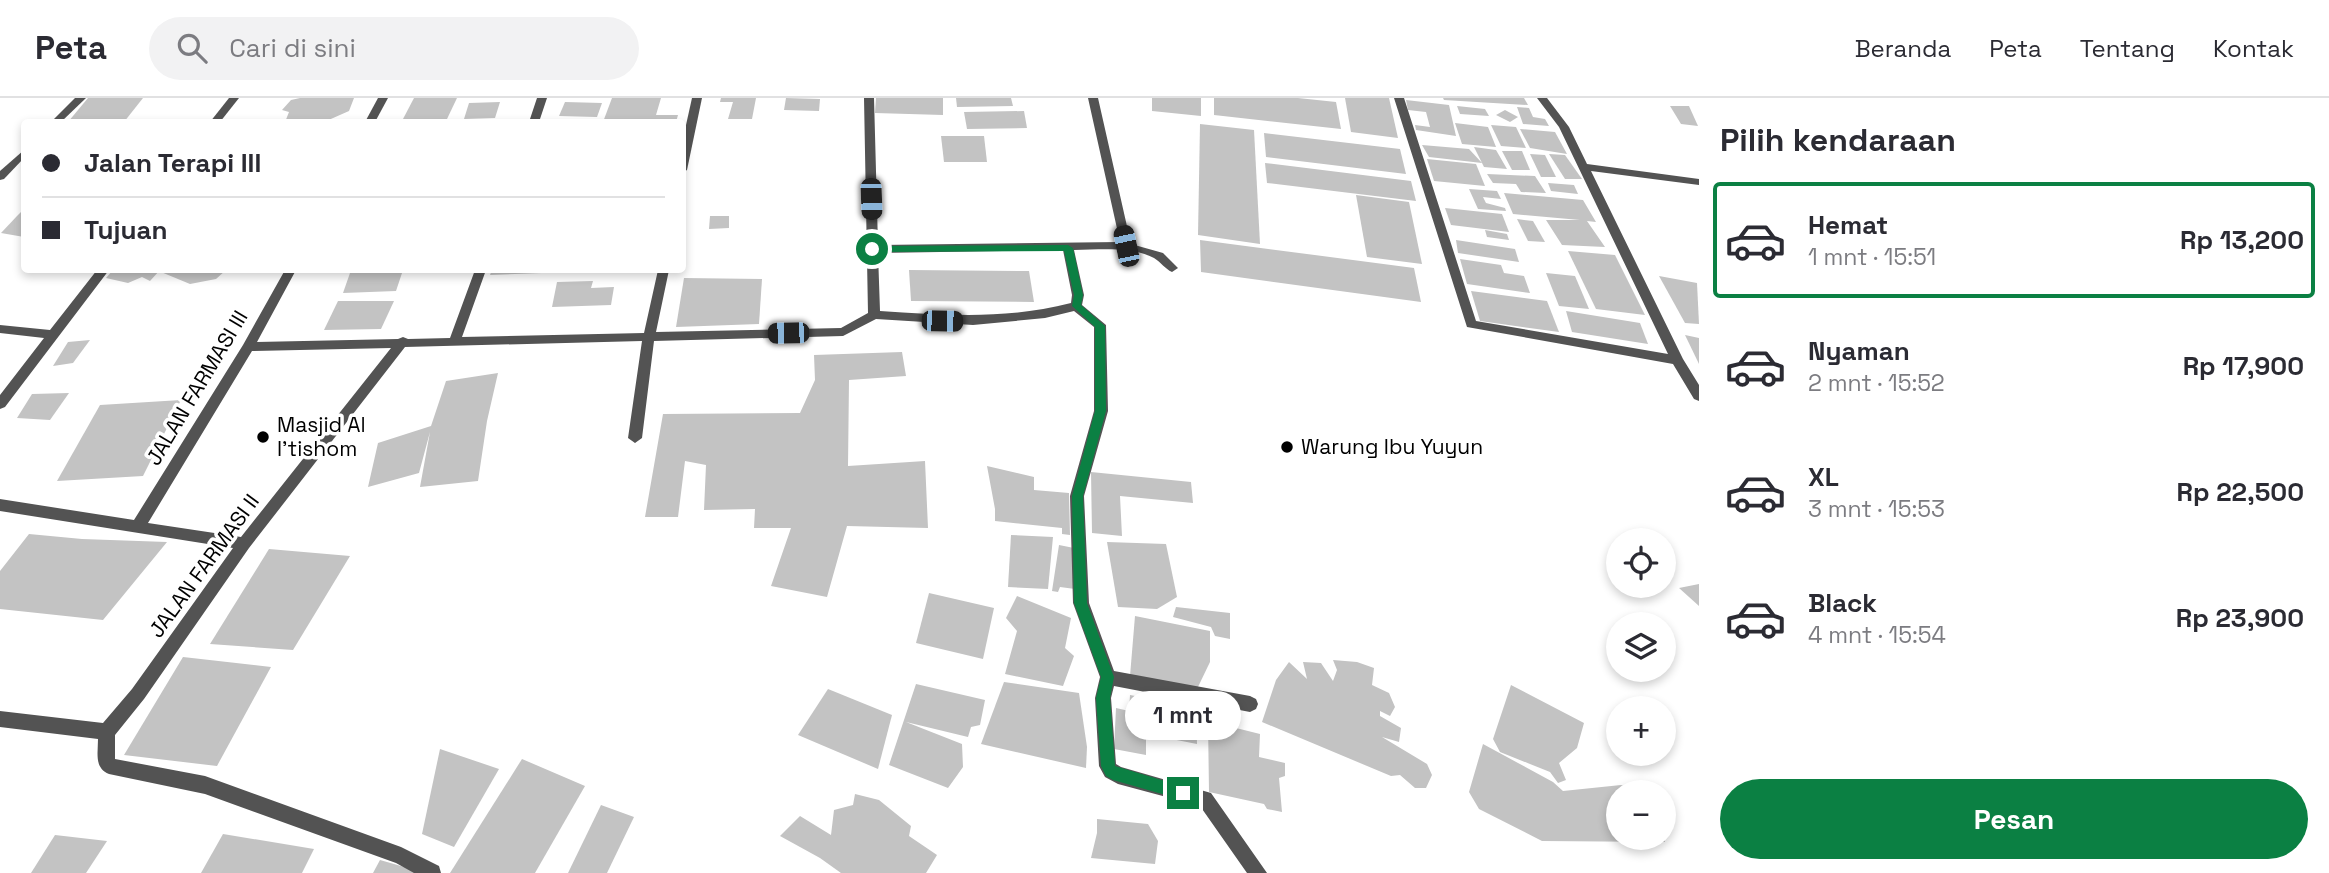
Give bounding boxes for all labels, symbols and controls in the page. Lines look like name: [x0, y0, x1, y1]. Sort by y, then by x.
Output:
search box: [149, 17, 639, 80]
text: Peta: [35, 27, 107, 69]
icon: search: [173, 29, 211, 67]
text: Cari di sini: [229, 31, 356, 65]
text: Beranda: [1855, 33, 1951, 64]
text: Peta: [1989, 33, 2042, 64]
text: Tentang: [2080, 33, 2175, 64]
text: Kontak: [2213, 33, 2294, 64]
text: Pilih kendaraan: [1720, 120, 1956, 160]
text: Jalan Terapi III: [84, 146, 261, 180]
car: [860, 178, 883, 220]
text: Hemat: [1808, 208, 1888, 242]
icon: car: [1724, 209, 1787, 272]
text: Tujuan: [84, 213, 167, 247]
car: [1112, 223, 1141, 269]
text: Rp 13,200: [2180, 223, 2304, 257]
route start: [856, 233, 888, 265]
text: 1 mnt · 15:51: [1808, 242, 1936, 272]
street label: JALAN FARMASI III: [140, 305, 253, 470]
car: [921, 310, 964, 332]
car: [767, 322, 810, 344]
text: Nyaman: [1808, 334, 1910, 368]
icon: car: [1724, 335, 1787, 398]
text: Rp 17,900: [2183, 349, 2304, 383]
text: 2 mnt · 15:52: [1808, 368, 1945, 398]
place label: Masjid Al I'tishom: [277, 411, 366, 462]
marker: Masjid Al I'tishom: [255, 429, 271, 445]
place label: Warung Ibu Yuyun: [1301, 433, 1483, 460]
marker: Warung Ibu Yuyun: [1279, 439, 1295, 455]
text: XL: [1808, 460, 1839, 494]
icon: car: [1724, 461, 1787, 524]
text: Rp 22,500: [2177, 475, 2304, 509]
street label: JALAN FARMASI II: [142, 489, 265, 643]
text: 3 mnt · 15:53: [1808, 494, 1945, 524]
map controls: [1606, 528, 1676, 850]
button: locate: [1606, 528, 1676, 598]
text: Black: [1808, 586, 1877, 620]
icon: car: [1724, 587, 1787, 650]
text: Rp 23,900: [2176, 601, 2304, 635]
button: layers: [1606, 612, 1676, 682]
text: 4 mnt · 15:54: [1808, 620, 1946, 650]
callout: 1 mnt: [1125, 692, 1241, 740]
button: +: [1606, 696, 1676, 766]
text: 1 mnt: [1153, 700, 1213, 730]
route end: [1167, 777, 1199, 809]
button: Pesan: [1720, 779, 2308, 859]
button: −: [1606, 780, 1676, 850]

